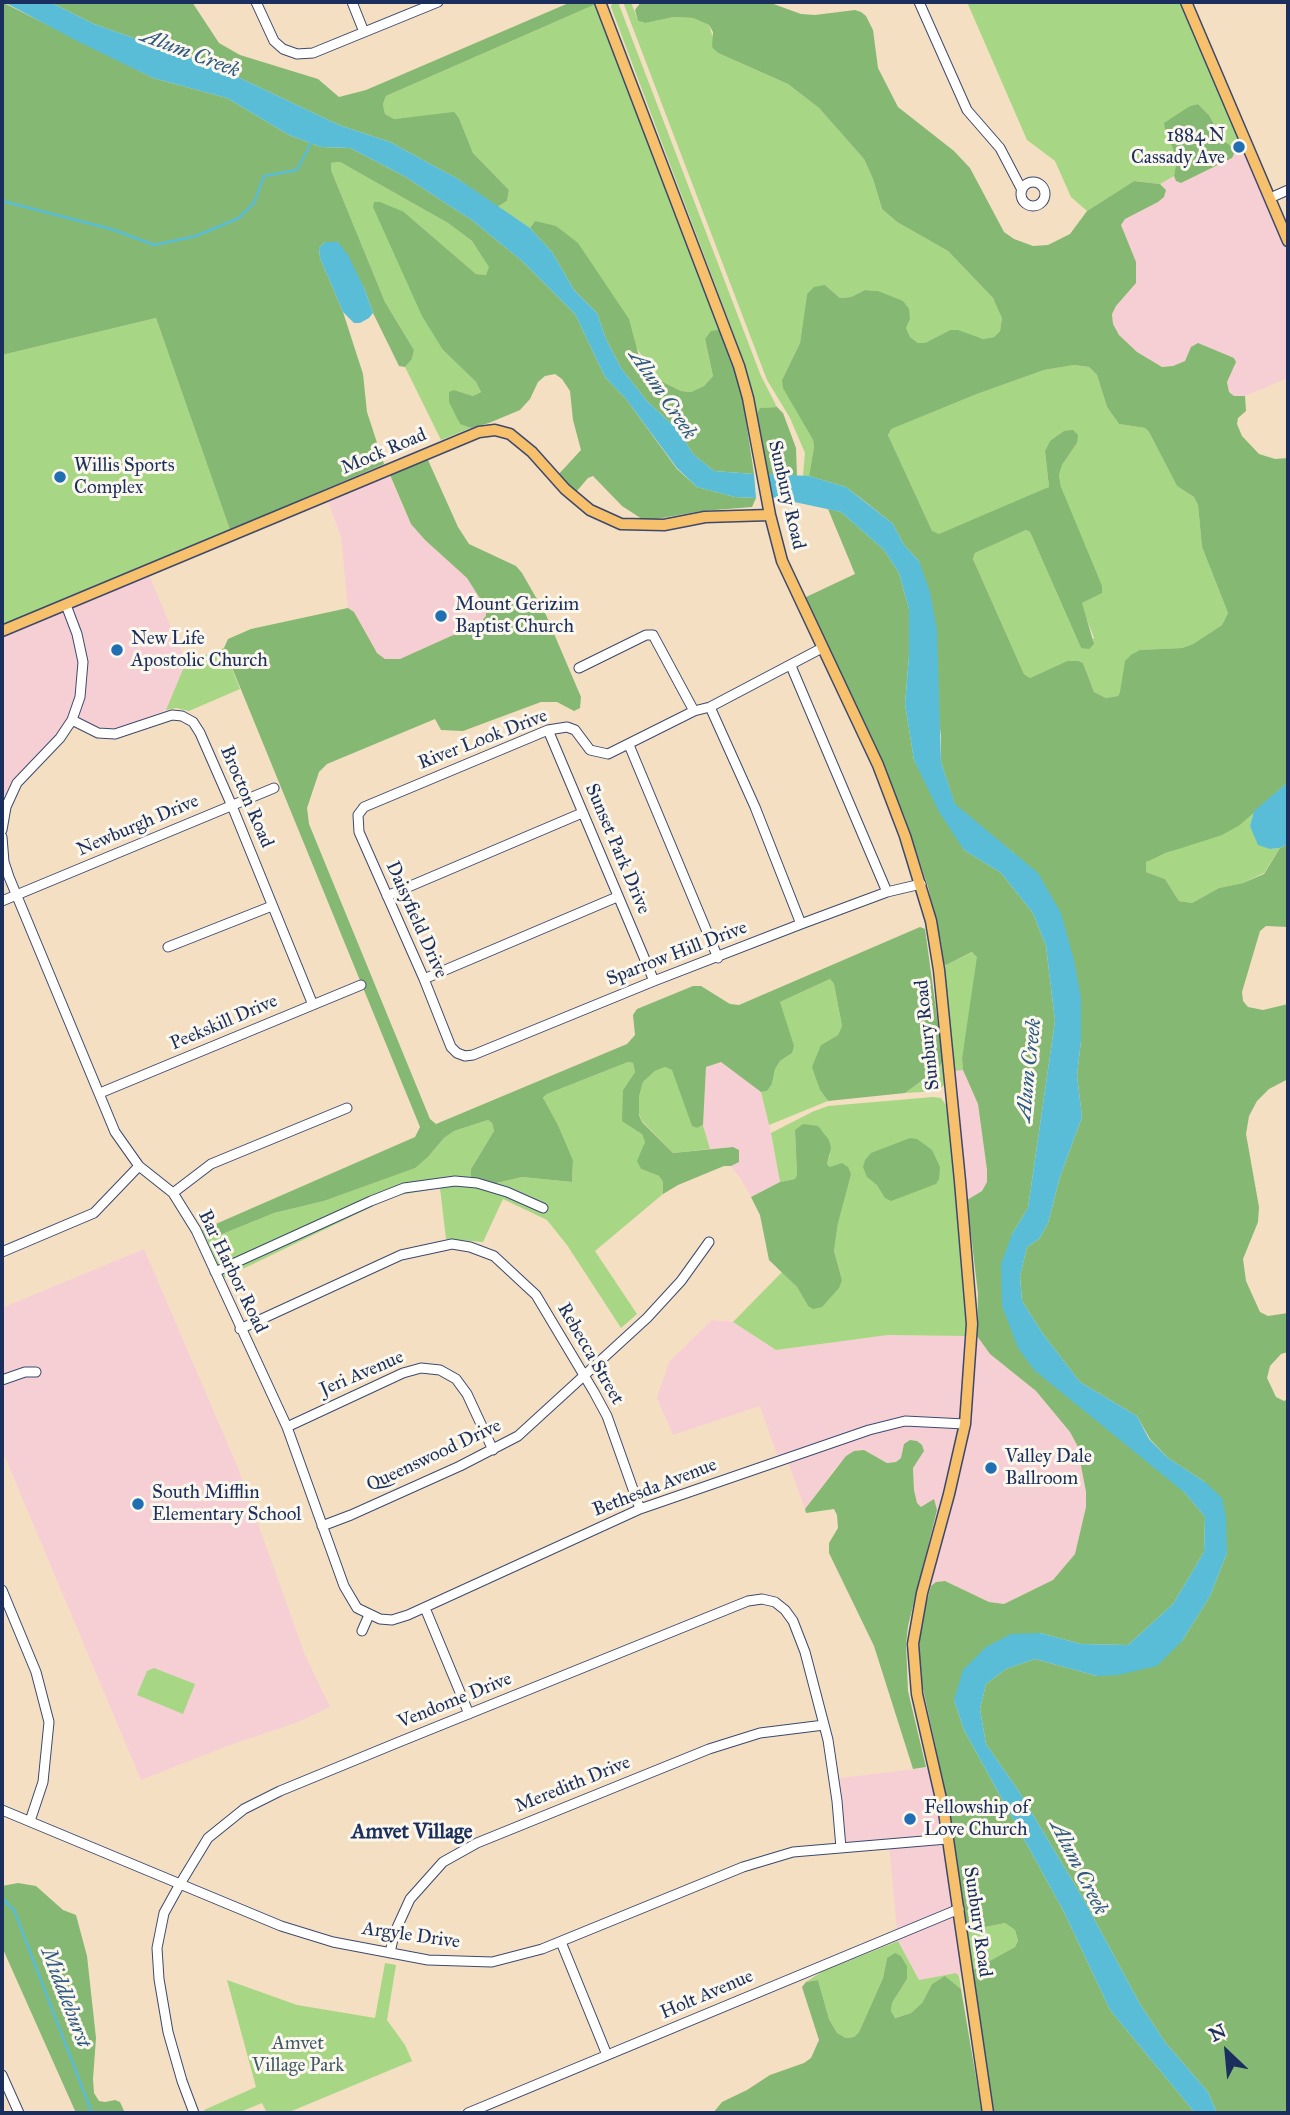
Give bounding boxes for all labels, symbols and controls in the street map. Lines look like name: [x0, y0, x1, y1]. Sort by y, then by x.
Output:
water label: Alum Creek: [137, 24, 243, 84]
place label: 1884 N Cassady Ave: [1131, 125, 1225, 169]
marker: 1884 N Cassady Ave: [1231, 139, 1247, 155]
water label: Alum Creek: [623, 345, 701, 445]
street label: Mock Road: [338, 424, 430, 480]
street label: Sunbury Road: [762, 438, 810, 552]
place label: Willis Sports Complex: [74, 455, 175, 499]
marker: Willis Sports Complex: [52, 469, 68, 485]
place label: Mount Gerizim Baptist Church: [455, 594, 579, 638]
marker: Mount Gerizim Baptist Church: [433, 608, 449, 624]
place label: New Life Apostolic Church: [131, 628, 268, 672]
marker: New Life Apostolic Church: [109, 642, 125, 658]
street label: River Look Drive: [415, 705, 551, 775]
street label: Brocton Road: [214, 743, 278, 851]
street label: Sunset Park Drive: [579, 780, 655, 918]
street label: Newburgh Drive: [74, 790, 202, 862]
street label: Daisyfield Drive: [380, 858, 452, 982]
street label: Sparrow Hill Drive: [603, 917, 751, 991]
street label: Sunbury Road: [911, 979, 945, 1091]
street label: Peekskill Drive: [167, 990, 281, 1056]
water label: Alum Creek: [1012, 1017, 1048, 1123]
street label: Bar Harbor Road: [192, 1207, 272, 1337]
street label: Rebecca Street: [552, 1299, 628, 1409]
street label: Jeri Avenue: [317, 1346, 407, 1402]
street label: Queenswood Drive: [363, 1415, 505, 1497]
place label: Valley Dale Ballroom: [1005, 1446, 1092, 1490]
street label: Bethesda Avenue: [590, 1454, 720, 1522]
marker: Valley Dale Ballroom: [983, 1460, 999, 1476]
place label: South Mifflin Elementary School: [152, 1482, 301, 1526]
marker: South Mifflin Elementary School: [130, 1496, 146, 1512]
street label: Vendome Drive: [395, 1668, 515, 1734]
street label: Meredith Drive: [512, 1752, 634, 1818]
place label: Fellowship of Love Church: [924, 1797, 1029, 1841]
marker: Fellowship of Love Church: [902, 1811, 918, 1827]
water label: Alum Creek: [1043, 1816, 1113, 1920]
district label: Amvet Village: [351, 1820, 473, 1846]
street label: Sunbury Road: [958, 1865, 996, 1979]
street label: Argyle Drive: [361, 1918, 461, 1954]
water label: Middlehurst: [35, 1945, 95, 2051]
street label: Holt Avenue: [657, 1965, 757, 2025]
north arrow: [1192, 2017, 1262, 2087]
text: N: [1205, 2019, 1230, 2047]
park label: Amvet Village Park: [252, 2033, 344, 2077]

